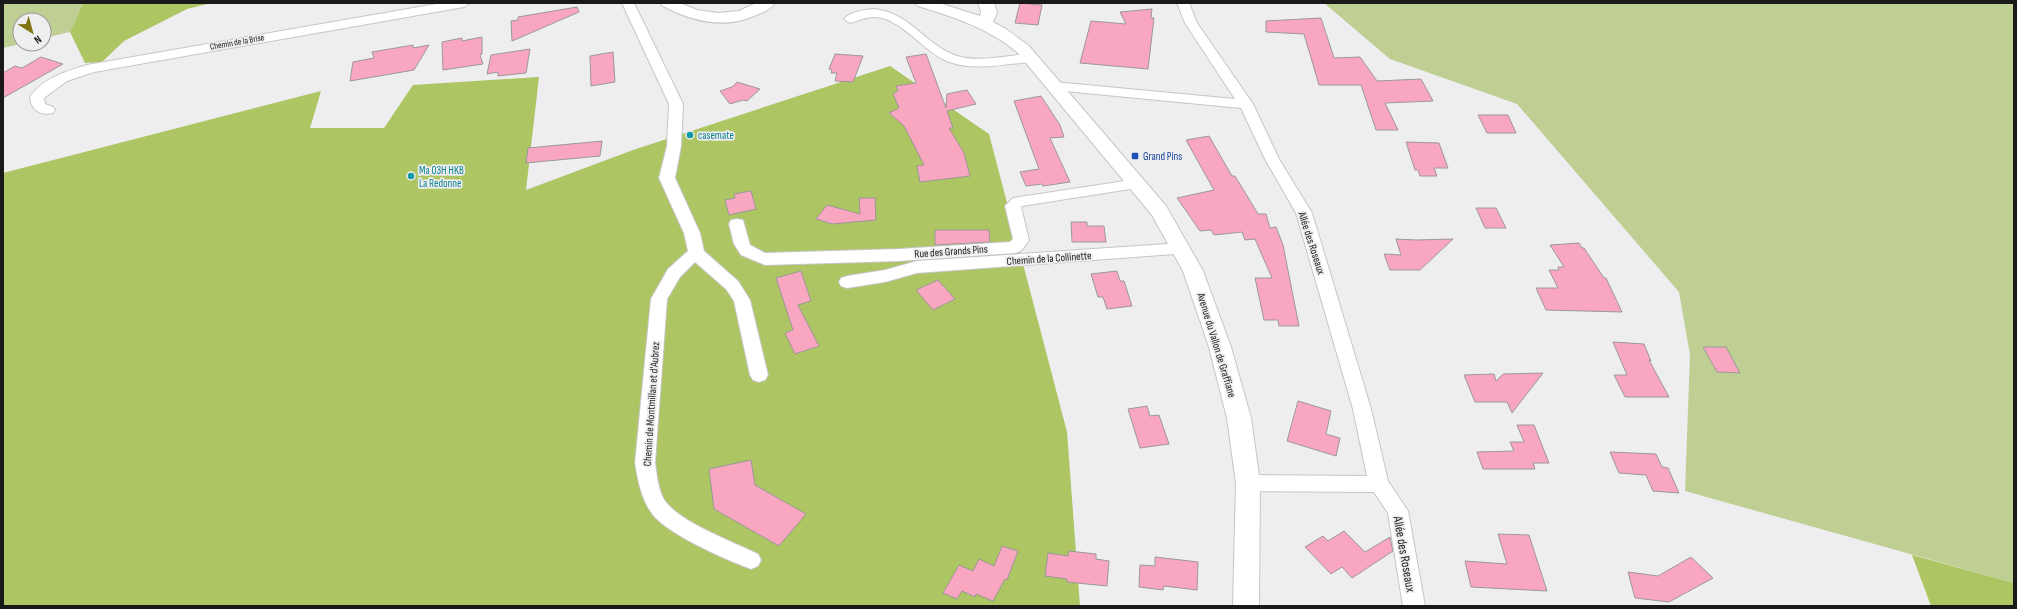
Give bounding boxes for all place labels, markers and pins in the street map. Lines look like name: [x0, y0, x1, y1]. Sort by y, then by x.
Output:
place label: casemate: [698, 129, 734, 142]
marker: casemate: [685, 130, 695, 140]
place label: Grand Pins: [1143, 150, 1182, 163]
marker: Grand Pins: [1130, 151, 1140, 161]
place label: Ma 03H HKB La Redonne: [419, 164, 464, 190]
marker: Ma 03H HKB La Redonne: [406, 171, 416, 181]

